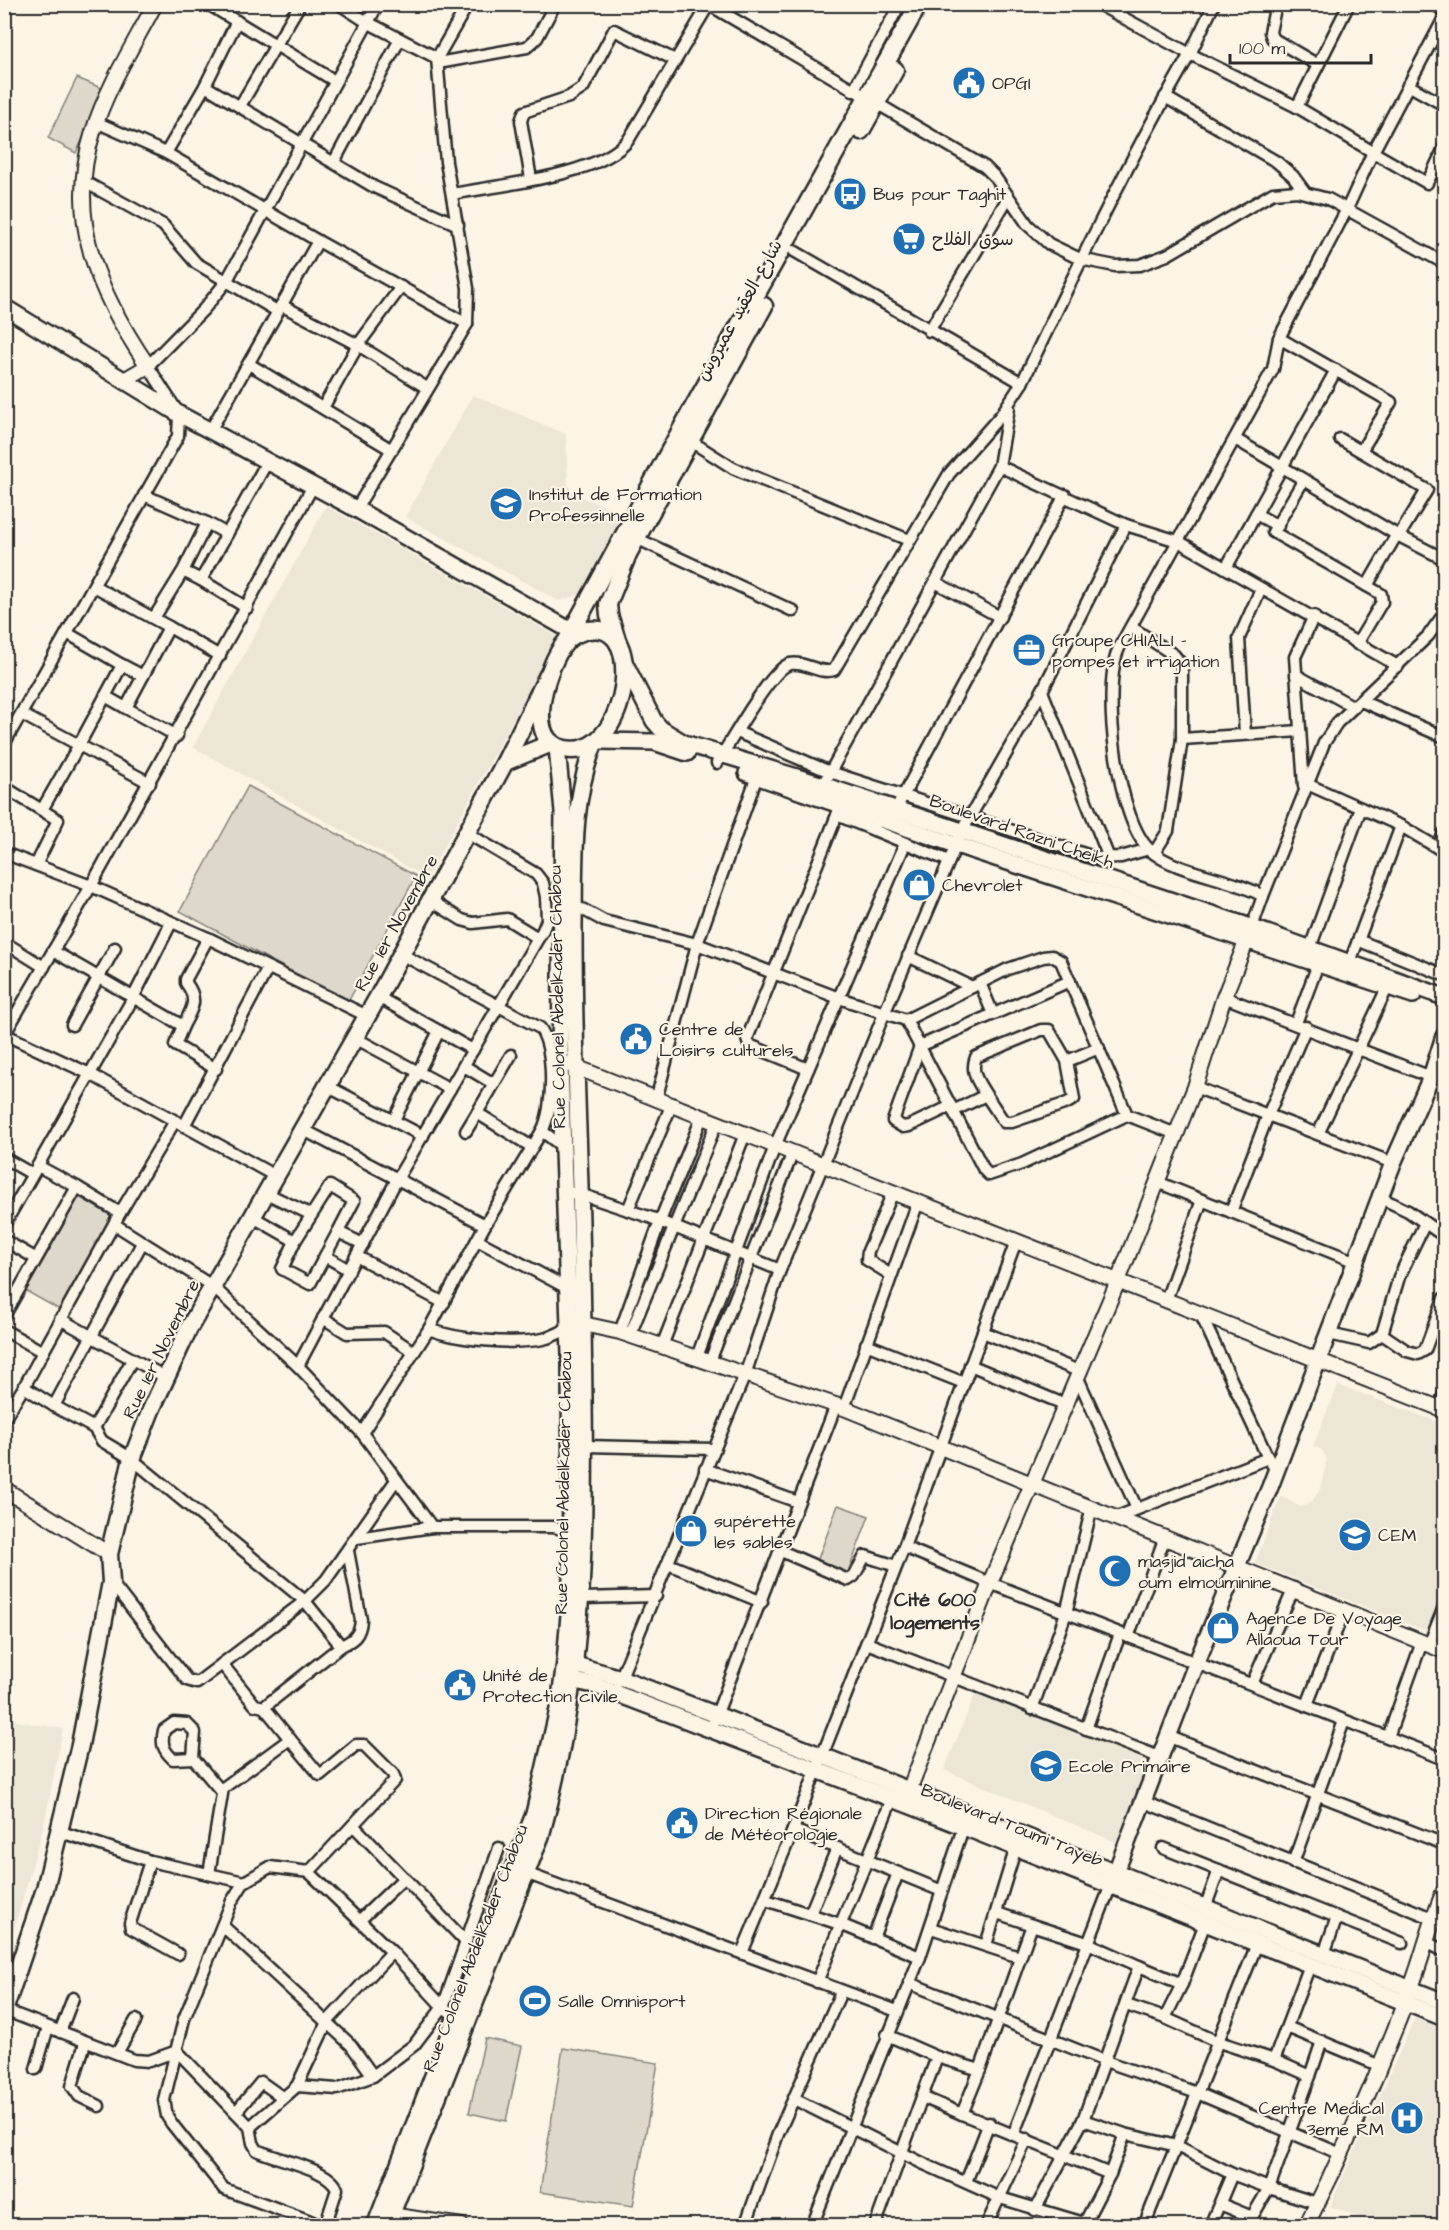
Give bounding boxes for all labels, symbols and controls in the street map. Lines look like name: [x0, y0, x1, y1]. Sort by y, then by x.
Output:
scale bar: [1230, 27, 1371, 65]
text: 100 m: [1239, 36, 1285, 61]
public building icon: OPGI: [951, 65, 987, 101]
place label: OPGI: [992, 71, 1031, 96]
bus stop icon: Bus pour Taghit: [832, 176, 868, 212]
place label: Bus pour Taghit: [873, 182, 1007, 208]
supermarket icon: سوق الفلاح: [891, 221, 927, 257]
place label: سوق الفلاح: [932, 227, 1014, 252]
street label: شارع العقيد عميروش: [690, 235, 789, 385]
place label: Institut de Formation Professinnelle: [529, 482, 702, 528]
school or university icon: Institut de Formation Professinnelle: [488, 486, 524, 522]
place label: Groupe CHIALI - pompes et irrigation: [1052, 628, 1219, 675]
office icon: Groupe CHIALI - pompes et irrigation: [1011, 632, 1047, 668]
street label: Boulevard Razni Cheikh: [926, 788, 1117, 875]
street label: Rue 1er Novembre: [349, 850, 444, 996]
street label: Rue Colonel Abdelkader Chabou: [543, 865, 572, 1129]
shop icon: Chevrolet: [901, 867, 937, 903]
place label: Chevrolet: [942, 873, 1023, 898]
place label: Centre de Loisirs culturels: [659, 1017, 794, 1063]
public building icon: Centre de Loisirs culturels: [618, 1021, 654, 1057]
street label: Rue 1er Novembre: [117, 1275, 206, 1423]
street label: Rue Colonel Abdelkader Chabou: [549, 1351, 578, 1615]
place label: supérette les sables: [714, 1509, 796, 1555]
shop icon: supérette les sables: [673, 1513, 709, 1549]
school or university icon: CEM: [1337, 1517, 1373, 1553]
place label: CEM: [1378, 1523, 1416, 1548]
place label: masjid aicha oum elmouminine: [1138, 1549, 1272, 1595]
mosque icon: masjid aicha oum elmouminine: [1097, 1553, 1133, 1589]
district label: Cité 600 logements: [890, 1586, 980, 1638]
place label: Agence De Voyage Allaoua Tour: [1246, 1606, 1402, 1652]
shop icon: Agence De Voyage Allaoua Tour: [1205, 1610, 1241, 1646]
place label: Unité de Protection civile: [483, 1663, 618, 1709]
public building icon: Unité de Protection civile: [442, 1667, 478, 1703]
school or university icon: Ecole Primaire: [1028, 1748, 1064, 1784]
place label: Ecole Primaire: [1069, 1754, 1191, 1779]
street label: Boulevard Toumi Tayeb: [917, 1778, 1106, 1874]
place label: Direction Régionale de Météorologie: [705, 1801, 862, 1848]
public building icon: Direction Régionale de Météorologie: [664, 1805, 700, 1841]
street label: Rue Colonel Abdelkader Chabou: [417, 1821, 534, 2076]
sports icon: Salle Omnisport: [517, 1983, 553, 2019]
place label: Salle Omnisport: [558, 1989, 686, 2014]
place label: Centre Medical 3eme RM: [1258, 2096, 1384, 2142]
hospital icon: Centre Medical 3eme RM: [1389, 2100, 1425, 2136]

